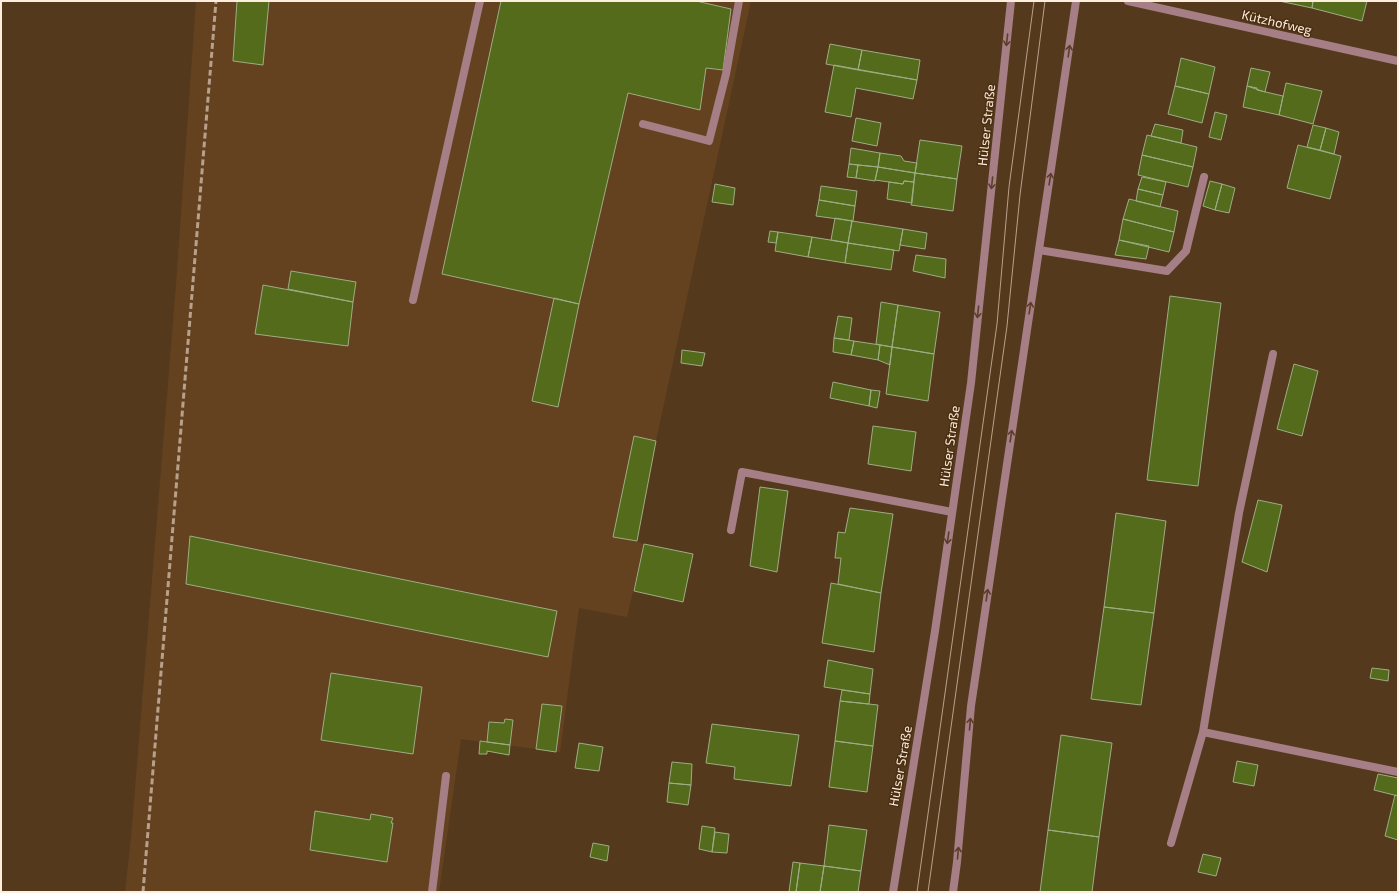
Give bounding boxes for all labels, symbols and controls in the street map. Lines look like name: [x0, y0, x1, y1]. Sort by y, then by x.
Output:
street label: Kützhofweg: [1240, 6, 1314, 38]
one-way arrow: [1003, 33, 1010, 46]
one-way arrow: [1065, 45, 1073, 58]
street label: Hülser Straße: [974, 84, 998, 166]
one-way arrow: [1046, 173, 1054, 186]
one-way arrow: [988, 176, 995, 189]
one-way arrow: [1026, 302, 1034, 315]
one-way arrow: [974, 305, 982, 318]
street label: Hülser Straße: [935, 404, 963, 488]
one-way arrow: [1007, 430, 1015, 443]
one-way arrow: [944, 531, 952, 544]
one-way arrow: [983, 589, 991, 602]
one-way arrow: [966, 718, 973, 731]
street label: Hülser Straße: [885, 724, 915, 808]
one-way arrow: [954, 847, 961, 860]

